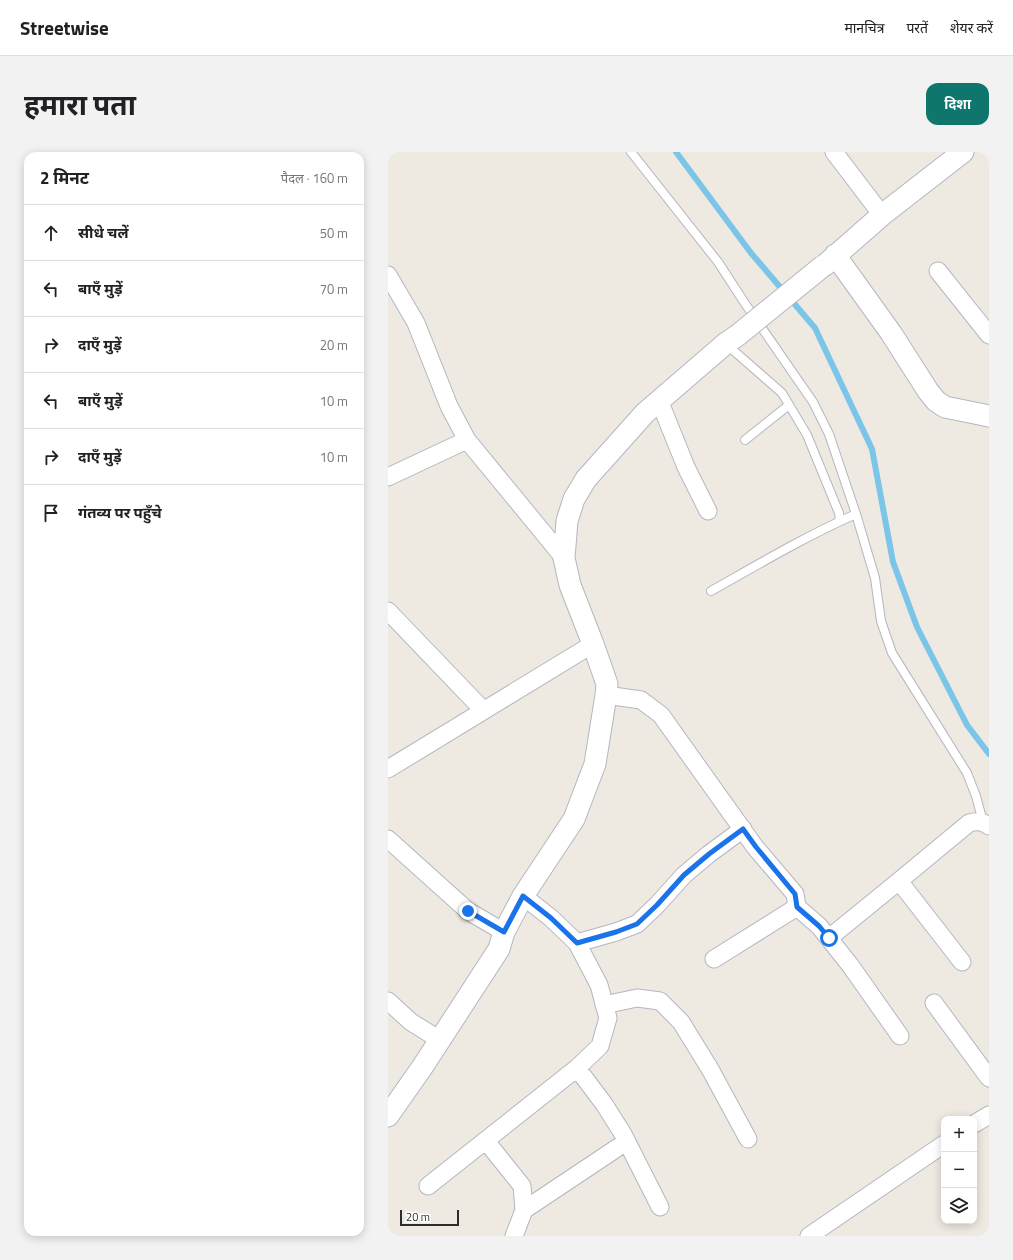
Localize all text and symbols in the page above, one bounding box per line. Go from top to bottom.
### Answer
text: Streetwise [20,13,109,42]
text: मानचित्र [844,17,884,38]
text: परतें [906,17,928,38]
text: शेयर करें [950,17,993,38]
text: हमारा पता [24,83,136,126]
button: दिशा [926,83,989,125]
text: 2 मिनट [40,165,89,191]
text: पैदल · 160 m [281,168,348,188]
text: सीधे चलें [78,221,129,244]
icon: ahead [40,222,62,244]
text: 50 m [320,223,348,243]
text: बाएँ मुड़ें [78,277,122,300]
icon: left [40,278,62,300]
text: 70 m [320,279,348,299]
text: दाएँ मुड़ें [78,333,122,356]
icon: right [40,334,62,356]
text: 20 m [320,335,348,355]
text: बाएँ मुड़ें [78,389,122,412]
icon: left [40,390,62,412]
text: 10 m [320,391,348,411]
text: दाएँ मुड़ें [78,445,122,468]
icon: right [40,446,62,468]
text: 10 m [320,447,348,467]
text: गंतव्य पर पहुँचे [78,501,162,524]
icon: arrive [40,502,62,524]
route end [459,902,477,920]
route start [820,929,838,947]
map controls [941,1116,977,1224]
button: + [941,1116,977,1152]
button: − [941,1152,977,1188]
button: layers [941,1188,977,1224]
scale bar [400,1208,459,1227]
text: 20 m [406,1209,430,1225]

